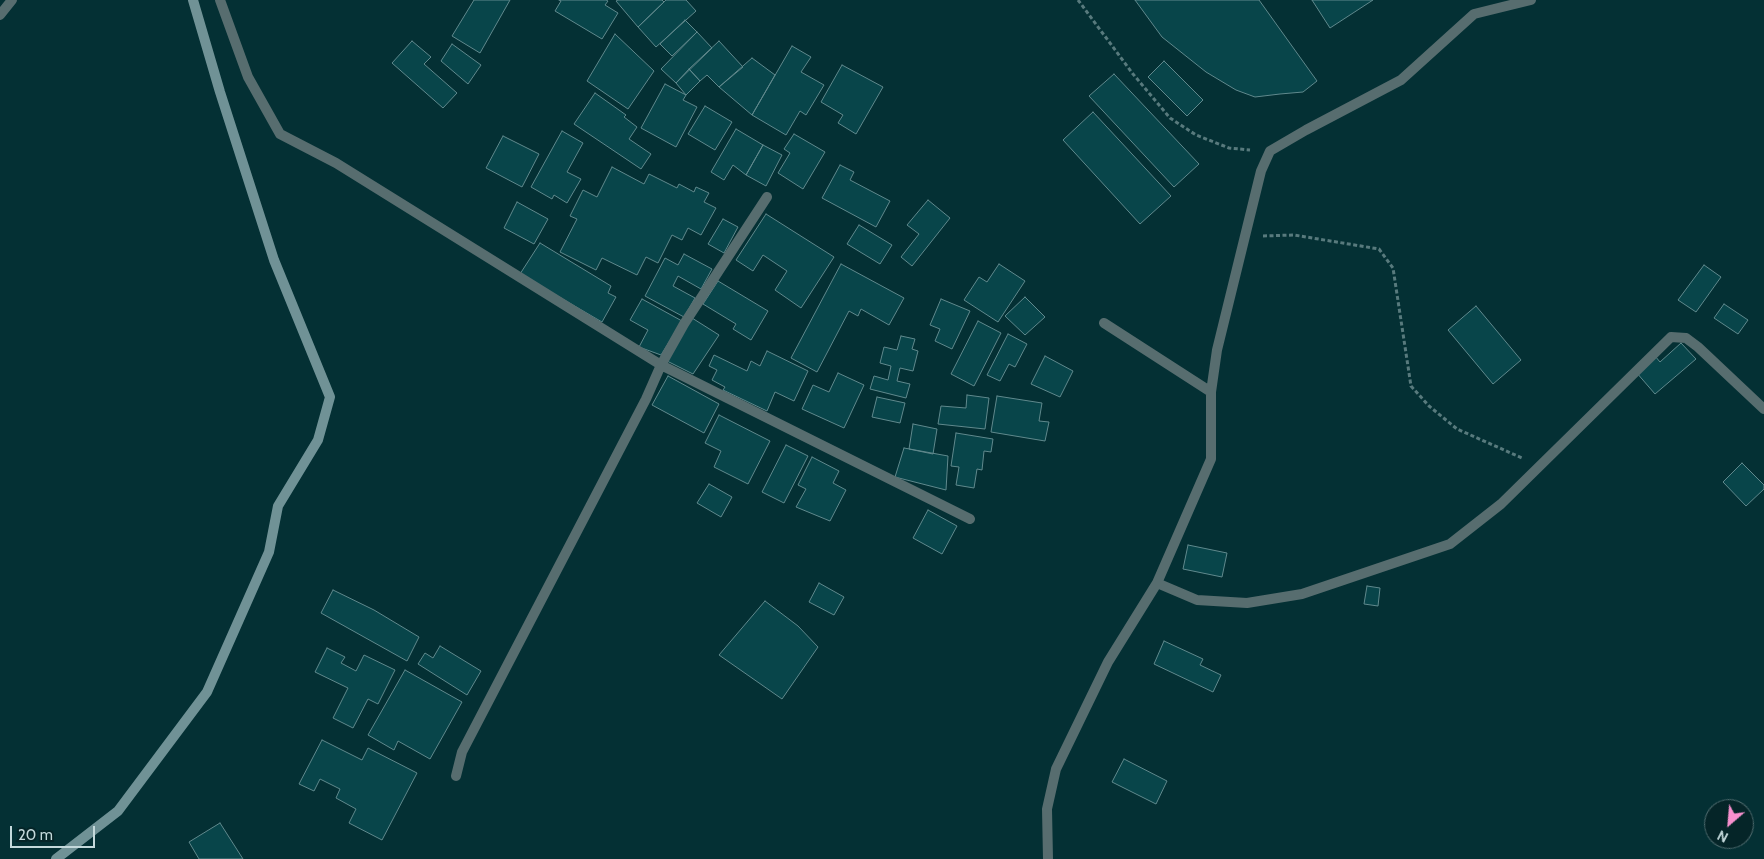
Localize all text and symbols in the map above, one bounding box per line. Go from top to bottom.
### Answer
north arrow [1704,799,1754,849]
scale bar [12,816,98,848]
text: 20 m [18,826,53,844]
text: N [1714,826,1731,847]

